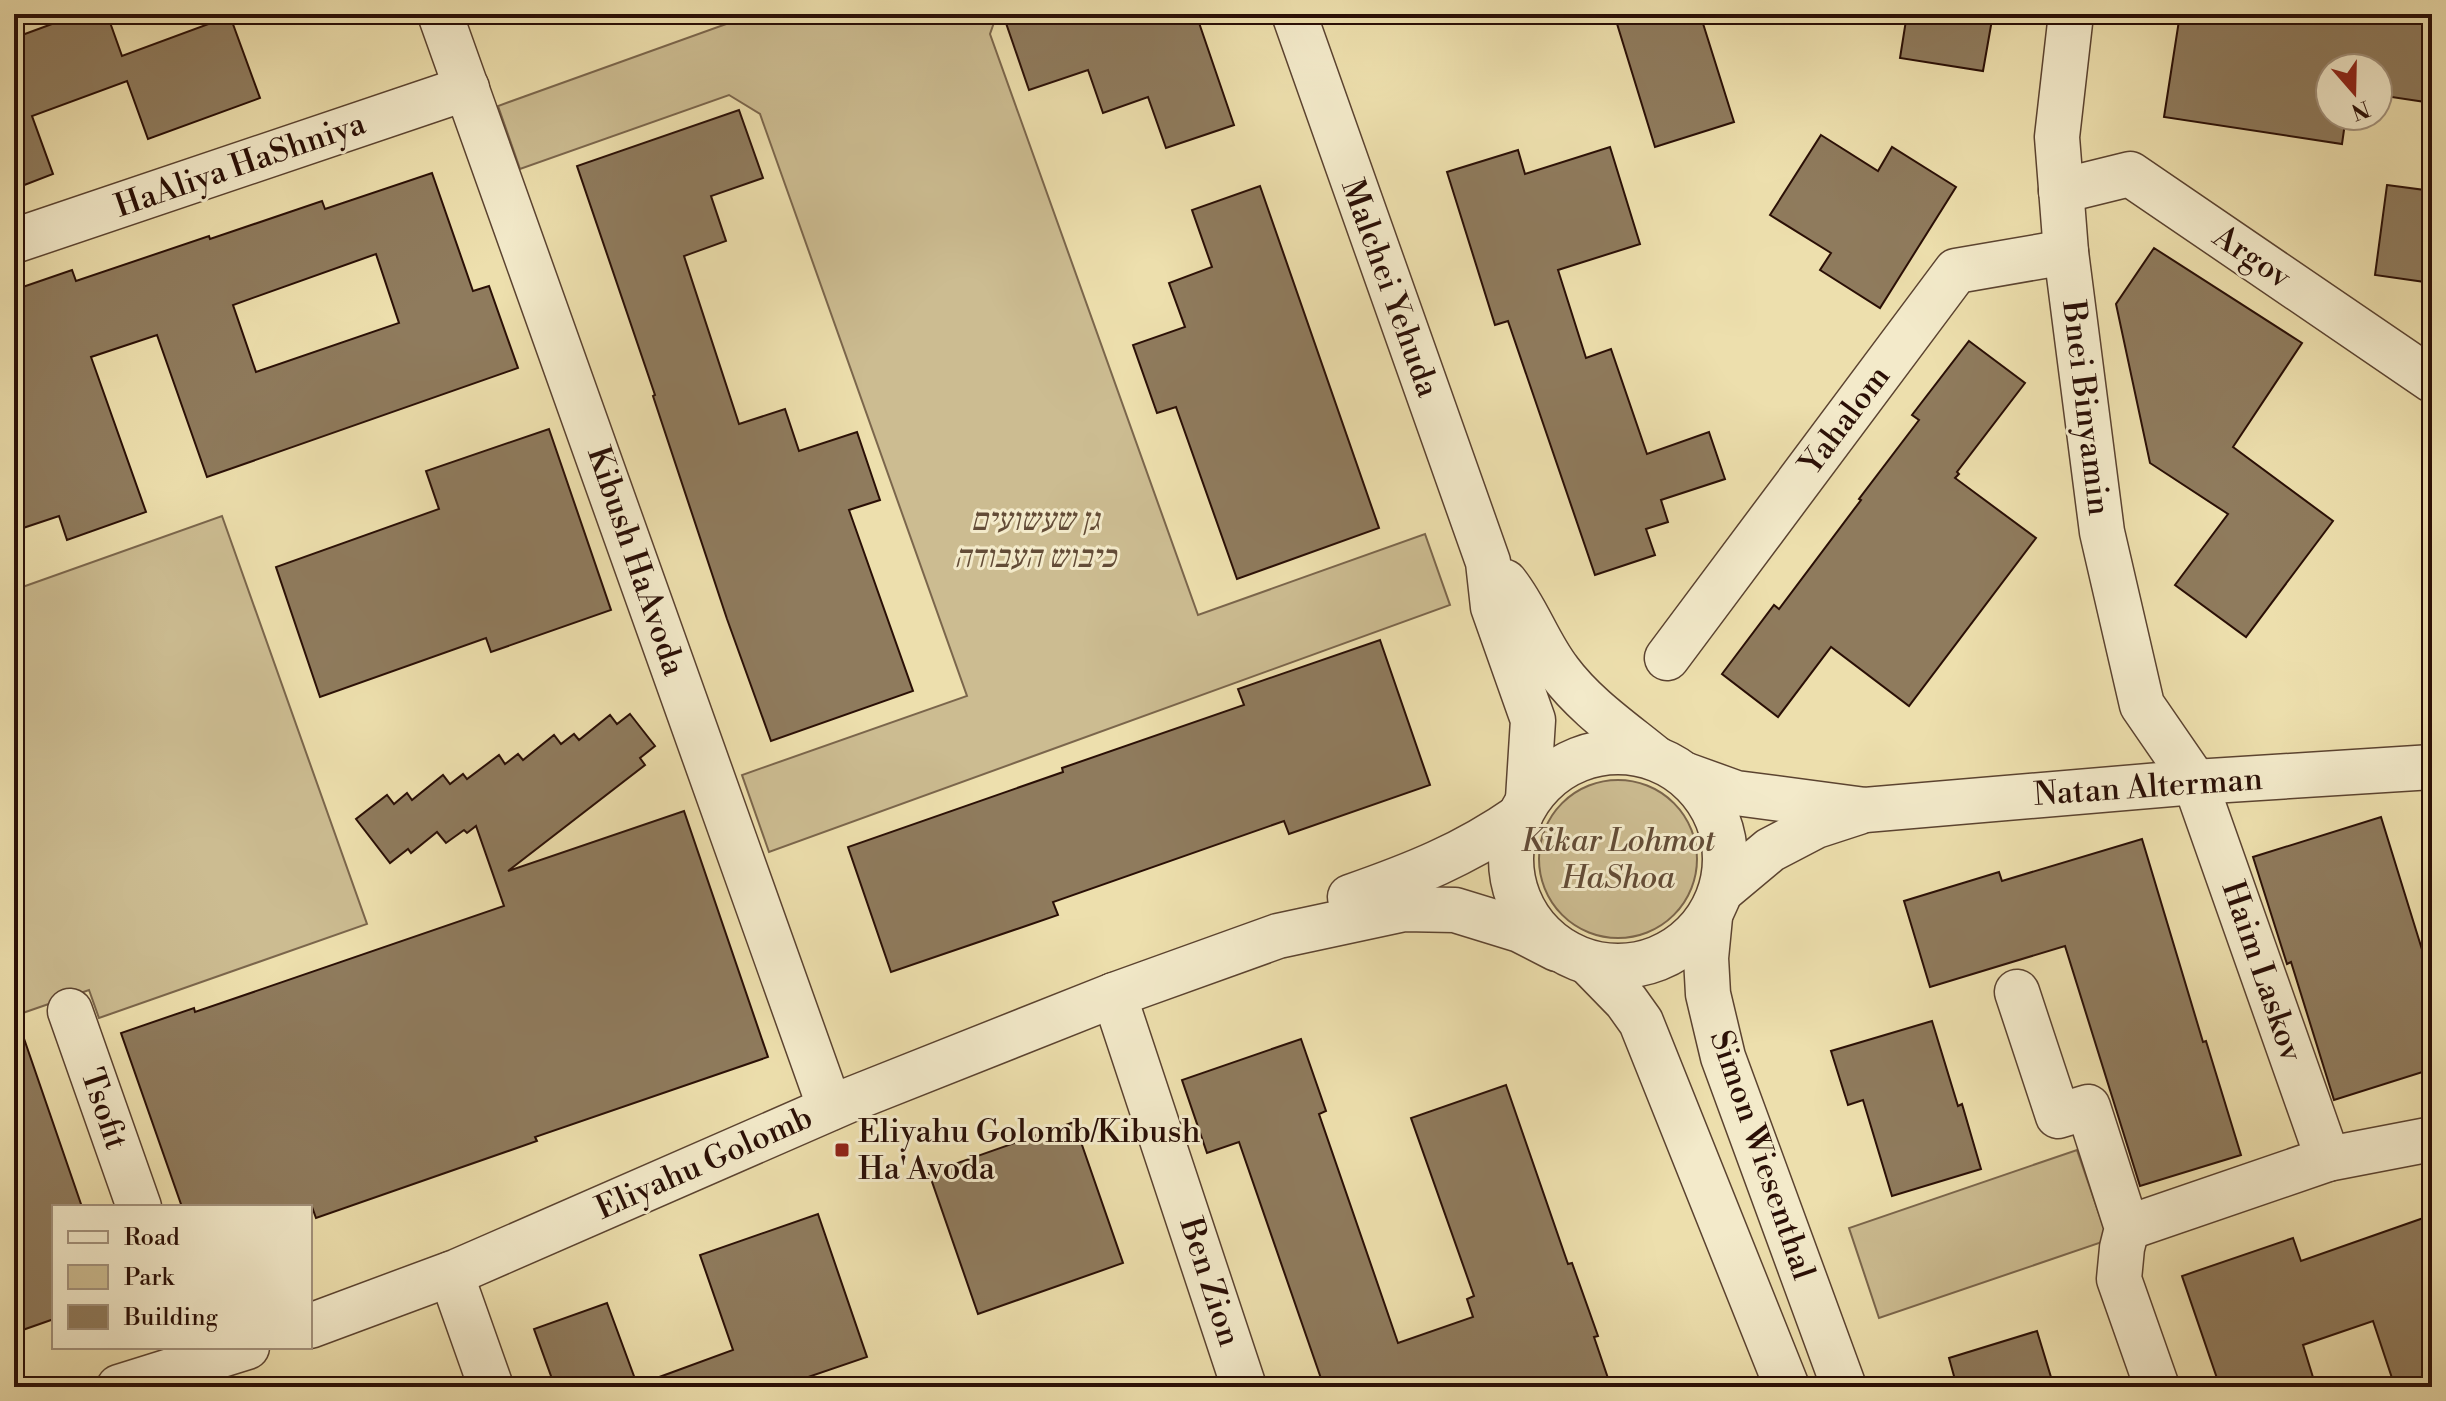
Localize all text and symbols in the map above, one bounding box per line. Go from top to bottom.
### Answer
north arrow [2314,52,2394,132]
text: N [2347,94,2373,125]
street label: HaAliya HaShniya [109,103,371,227]
street label: Malchei Yehuda [1332,174,1448,403]
street label: Argov [2205,216,2299,298]
street label: Bnei Binyamin [2053,297,2119,518]
street label: Yahalom [1790,358,1899,484]
street label: Kibush HaAvoda [578,441,694,682]
park label: גן שעשועים כיבוש העבודה [954,500,1118,577]
street label: Natan Alterman [2032,759,2264,815]
park label: Kikar Lohmot HaShoa [1521,821,1716,898]
street label: Haim Laskov [2212,876,2312,1067]
street label: Simon Wiesenthal [1701,1025,1824,1285]
street label: Tsofit [72,1063,136,1155]
street label: Eliyahu Golomb [589,1097,819,1229]
place label: Eliyahu Golomb/Kibush Ha'Avoda [858,1112,1201,1189]
marker: Eliyahu Golomb/Kibush Ha'Avoda [833,1141,851,1159]
legend [52,1205,312,1349]
street label: Ben Zion [1170,1212,1250,1351]
text: Road [124,1223,180,1253]
text: Park [124,1263,175,1293]
text: Building [123,1303,218,1333]

